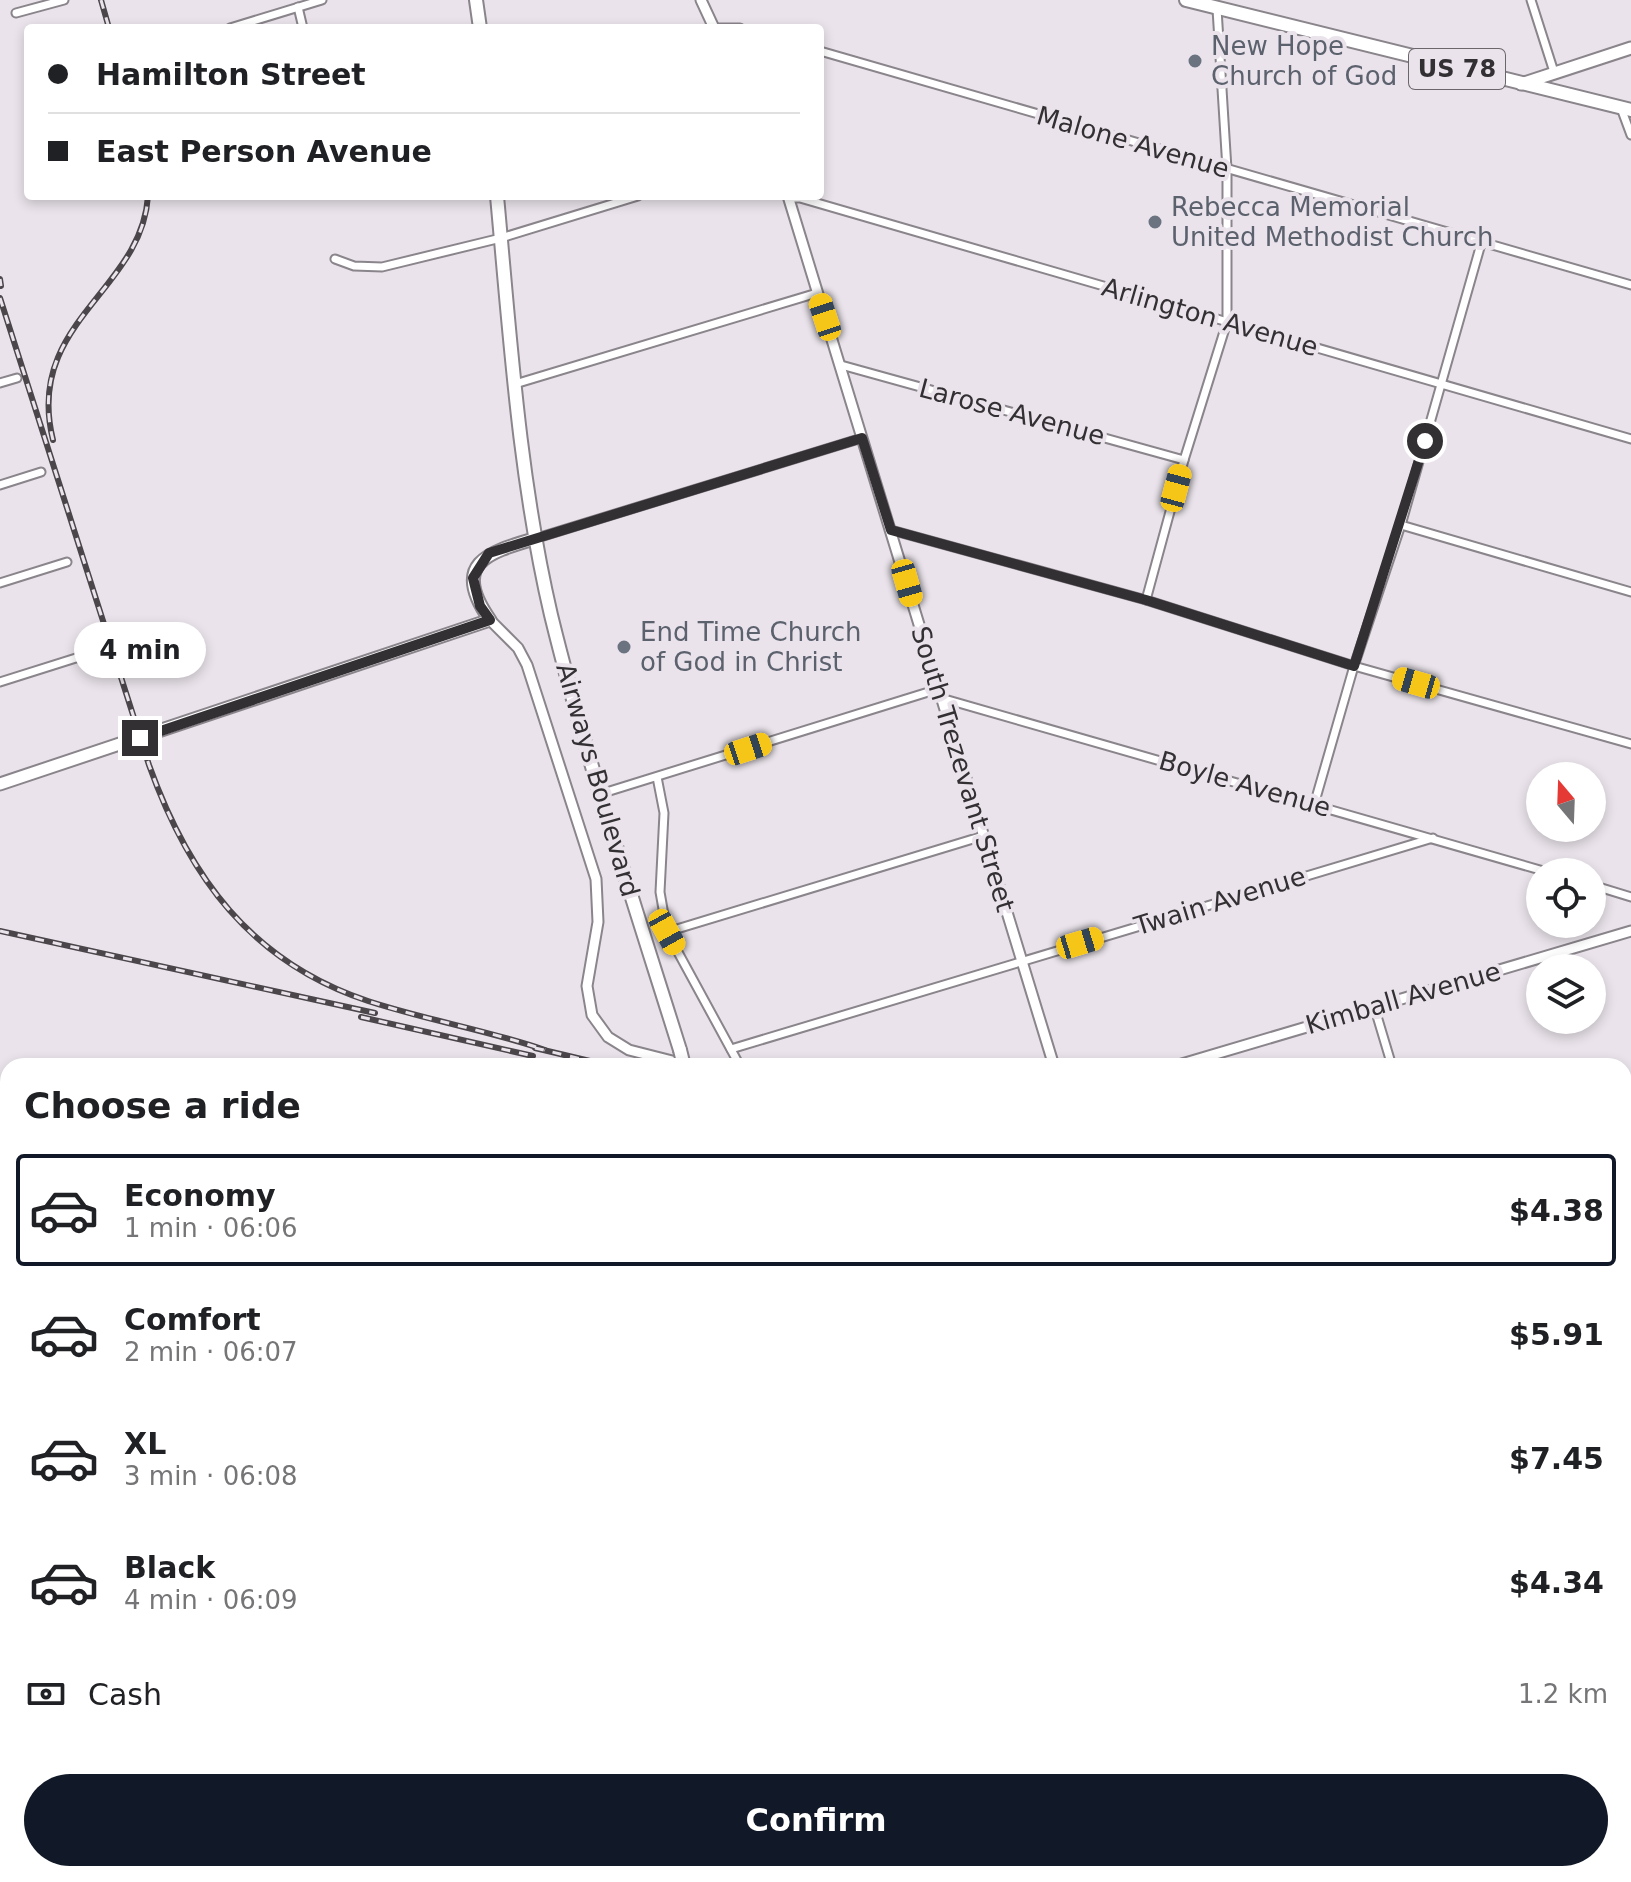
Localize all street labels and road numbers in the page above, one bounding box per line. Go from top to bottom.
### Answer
road number: US 78 [1409,49,1505,89]
street label: Malone Avenue [1033,100,1233,184]
street label: Arlington Avenue [1099,272,1321,362]
street label: Larose Avenue [916,373,1108,451]
street label: South Trezevant Street [905,623,1021,915]
street label: Airways Boulevard [550,660,646,900]
street label: Boyle Avenue [1156,745,1334,823]
street label: Twain Avenue [1130,861,1309,942]
street label: Kimball Avenue [1302,956,1504,1040]

